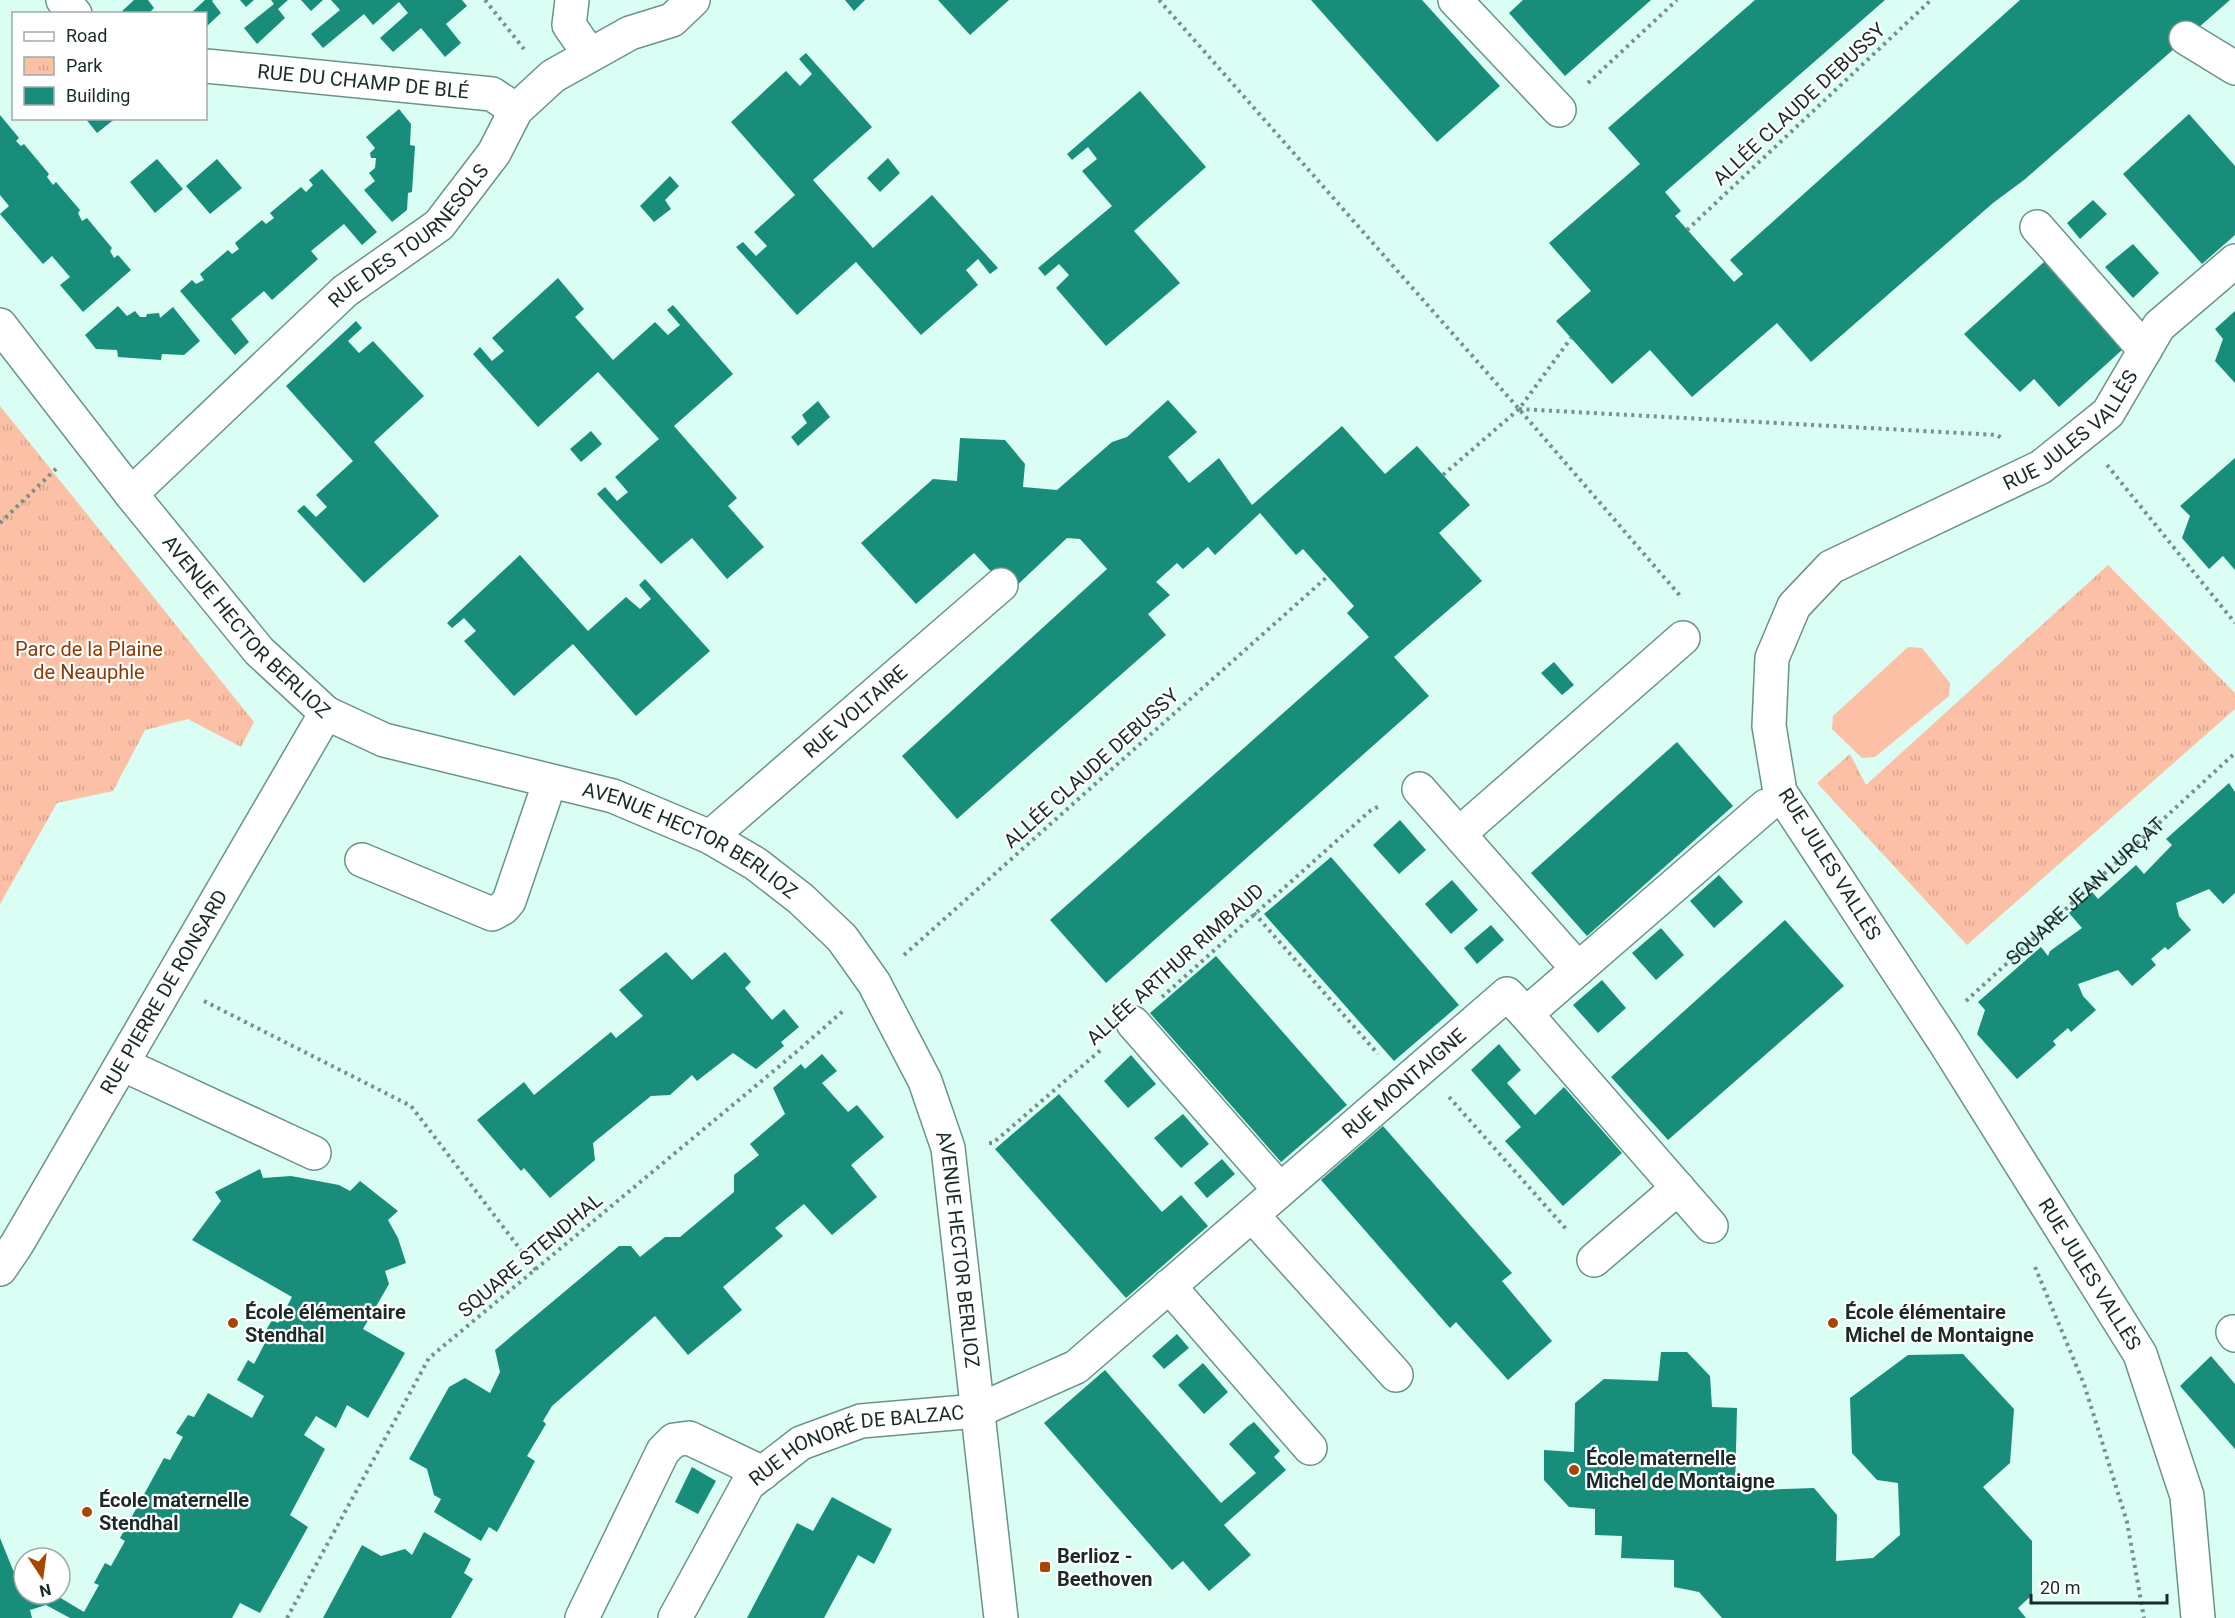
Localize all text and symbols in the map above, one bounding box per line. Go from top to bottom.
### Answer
legend [12,12,207,120]
street label: ALLÉE CLAUDE DEBUSSY [1708,18,1890,190]
text: Road [66,25,107,46]
text: Park [66,55,103,76]
street label: RUE DU CHAMP DE BLÉ [256,59,470,104]
text: Building [66,85,130,106]
street label: RUE DES TOURNESOLS [323,159,493,313]
street label: RUE JULES VALLÈS [1999,366,2143,495]
street label: AVENUE HECTOR BERLIOZ [158,530,335,723]
park label: Parc de la Plaine de Neauphle [15,637,163,684]
street label: RUE VOLTAIRE [798,660,912,763]
street label: ALLÉE CLAUDE DEBUSSY [999,683,1183,853]
street label: AVENUE HECTOR BERLIOZ [580,777,802,904]
street label: RUE JULES VALLÈS [1774,784,1886,944]
street label: SQUARE JEAN LURÇAT [2001,812,2169,970]
street label: ALLÉE ARTHUR RIMBAUD [1082,878,1268,1050]
street label: RUE PIERRE DE RONSARD [95,885,233,1098]
street label: RUE MONTAIGNE [1337,1023,1471,1143]
street label: AVENUE HECTOR BERLIOZ [931,1127,985,1369]
street label: SQUARE STENDHAL [453,1188,607,1322]
street label: RUE JULES VALLÈS [2034,1194,2146,1354]
place label: École élémentaire Stendhal [245,1300,406,1347]
place label: École élémentaire Michel de Montaigne [1845,1300,2034,1347]
marker: École élémentaire Stendhal [226,1316,240,1330]
marker: École élémentaire Michel de Montaigne [1826,1316,1840,1330]
street label: RUE HONORÉ DE BALZAC [744,1400,965,1491]
place label: École maternelle Michel de Montaigne [1586,1446,1775,1493]
marker: École maternelle Michel de Montaigne [1567,1463,1581,1477]
place label: École maternelle Stendhal [99,1488,249,1535]
marker: École maternelle Stendhal [80,1505,94,1519]
place label: Berlioz - Beethoven [1057,1544,1153,1591]
north arrow [12,1546,72,1606]
marker: Berlioz - Beethoven [1038,1560,1052,1574]
scale bar [2031,1567,2168,1605]
text: 20 m [2040,1577,2080,1598]
text: N [38,1580,53,1601]

